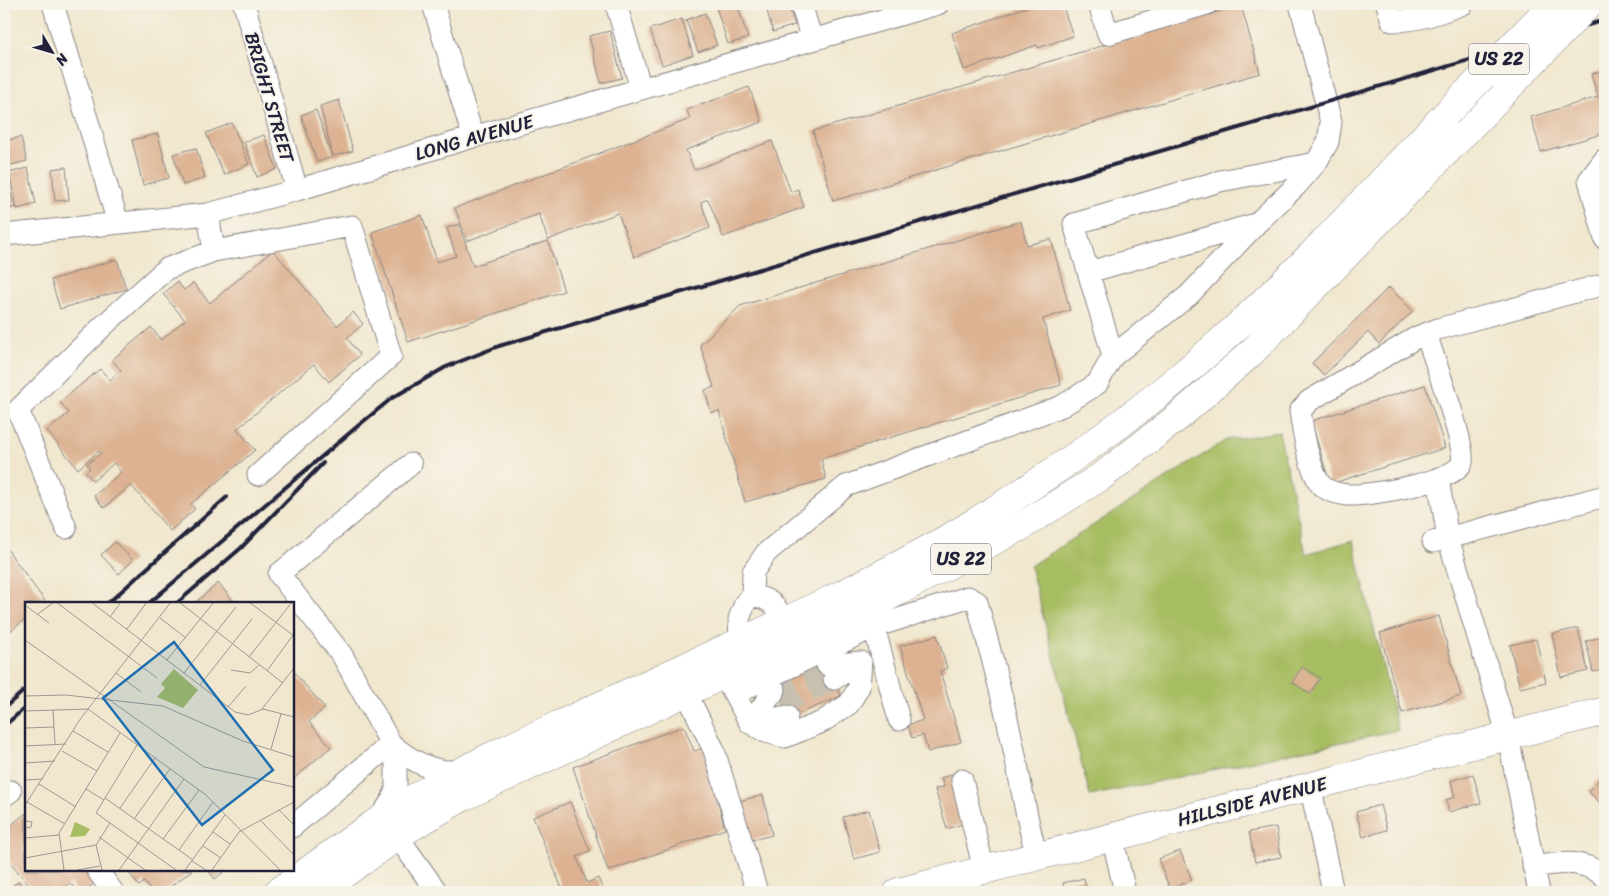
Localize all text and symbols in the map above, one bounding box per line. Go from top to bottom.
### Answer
north arrow [28,28,78,78]
street label: BRIGHT STREET [235,28,304,168]
road number: US 22 [1469,44,1529,74]
text: N [49,47,75,71]
street label: LONG AVENUE [411,104,539,170]
road number: US 22 [931,544,991,574]
inset map [25,602,294,871]
street label: HILLSIDE AVENUE [1174,767,1332,836]

